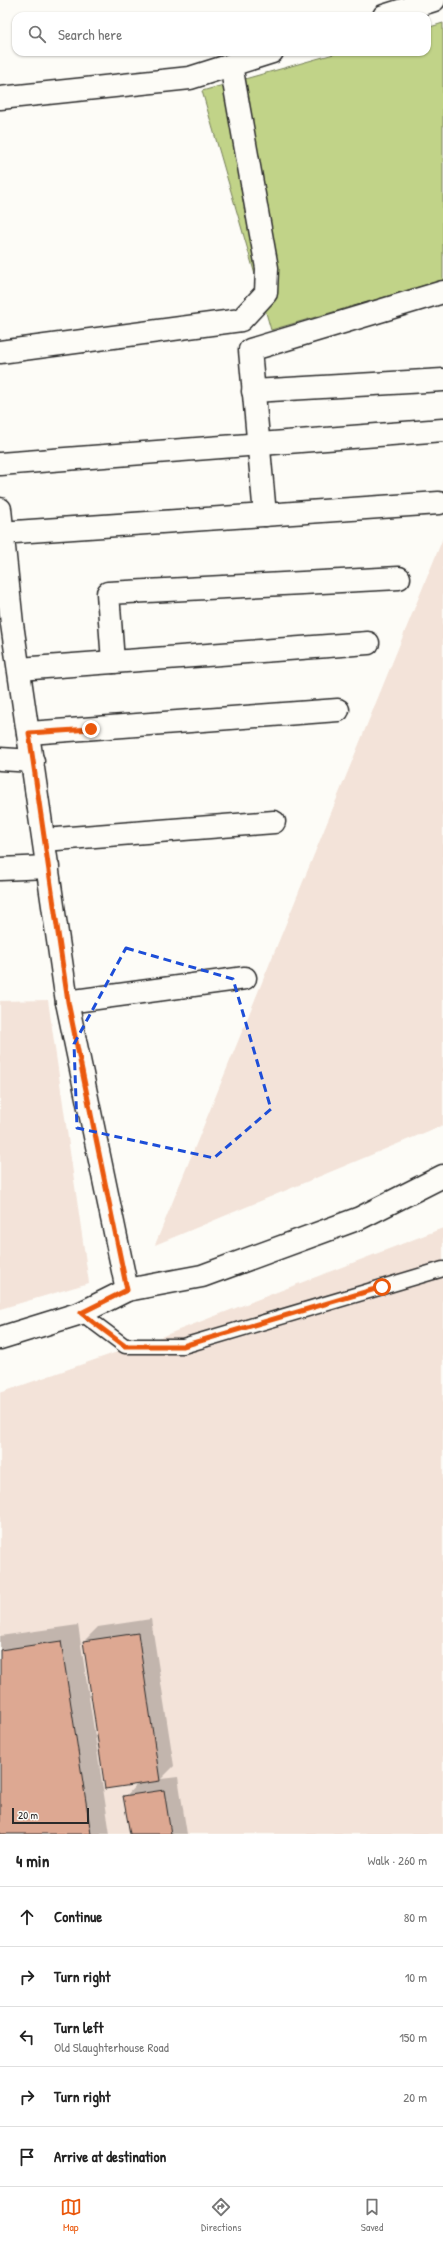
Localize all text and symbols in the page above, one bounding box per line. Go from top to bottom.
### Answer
search box [12,12,431,56]
icon: search [26,23,48,45]
text: Search here [58,24,122,45]
route end [82,720,100,738]
route start [373,1278,391,1296]
scale bar [12,1806,89,1825]
text: 20 m [18,1808,38,1822]
text: 4 min [16,1849,49,1872]
text: Walk · 260 m [368,1851,427,1869]
icon: ahead [16,1906,38,1928]
text: Continue [54,1906,102,1927]
text: 80 m [404,1908,427,1926]
icon: right [16,1966,38,1988]
text: Turn right [54,1966,110,1987]
text: 10 m [405,1968,427,1986]
text: Turn left [54,2017,104,2038]
icon: left [16,2026,38,2048]
text: 150 m [399,2028,427,2046]
text: Old Slaughterhouse Road [54,2038,169,2056]
icon: right [16,2086,38,2108]
text: Turn right [54,2086,110,2107]
text: 20 m [403,2088,427,2106]
icon: arrive [16,2146,38,2168]
text: Arrive at destination [54,2146,166,2167]
tab: Map [60,2196,82,2234]
tab: Directions [201,2196,242,2234]
tab: Saved [361,2196,383,2234]

